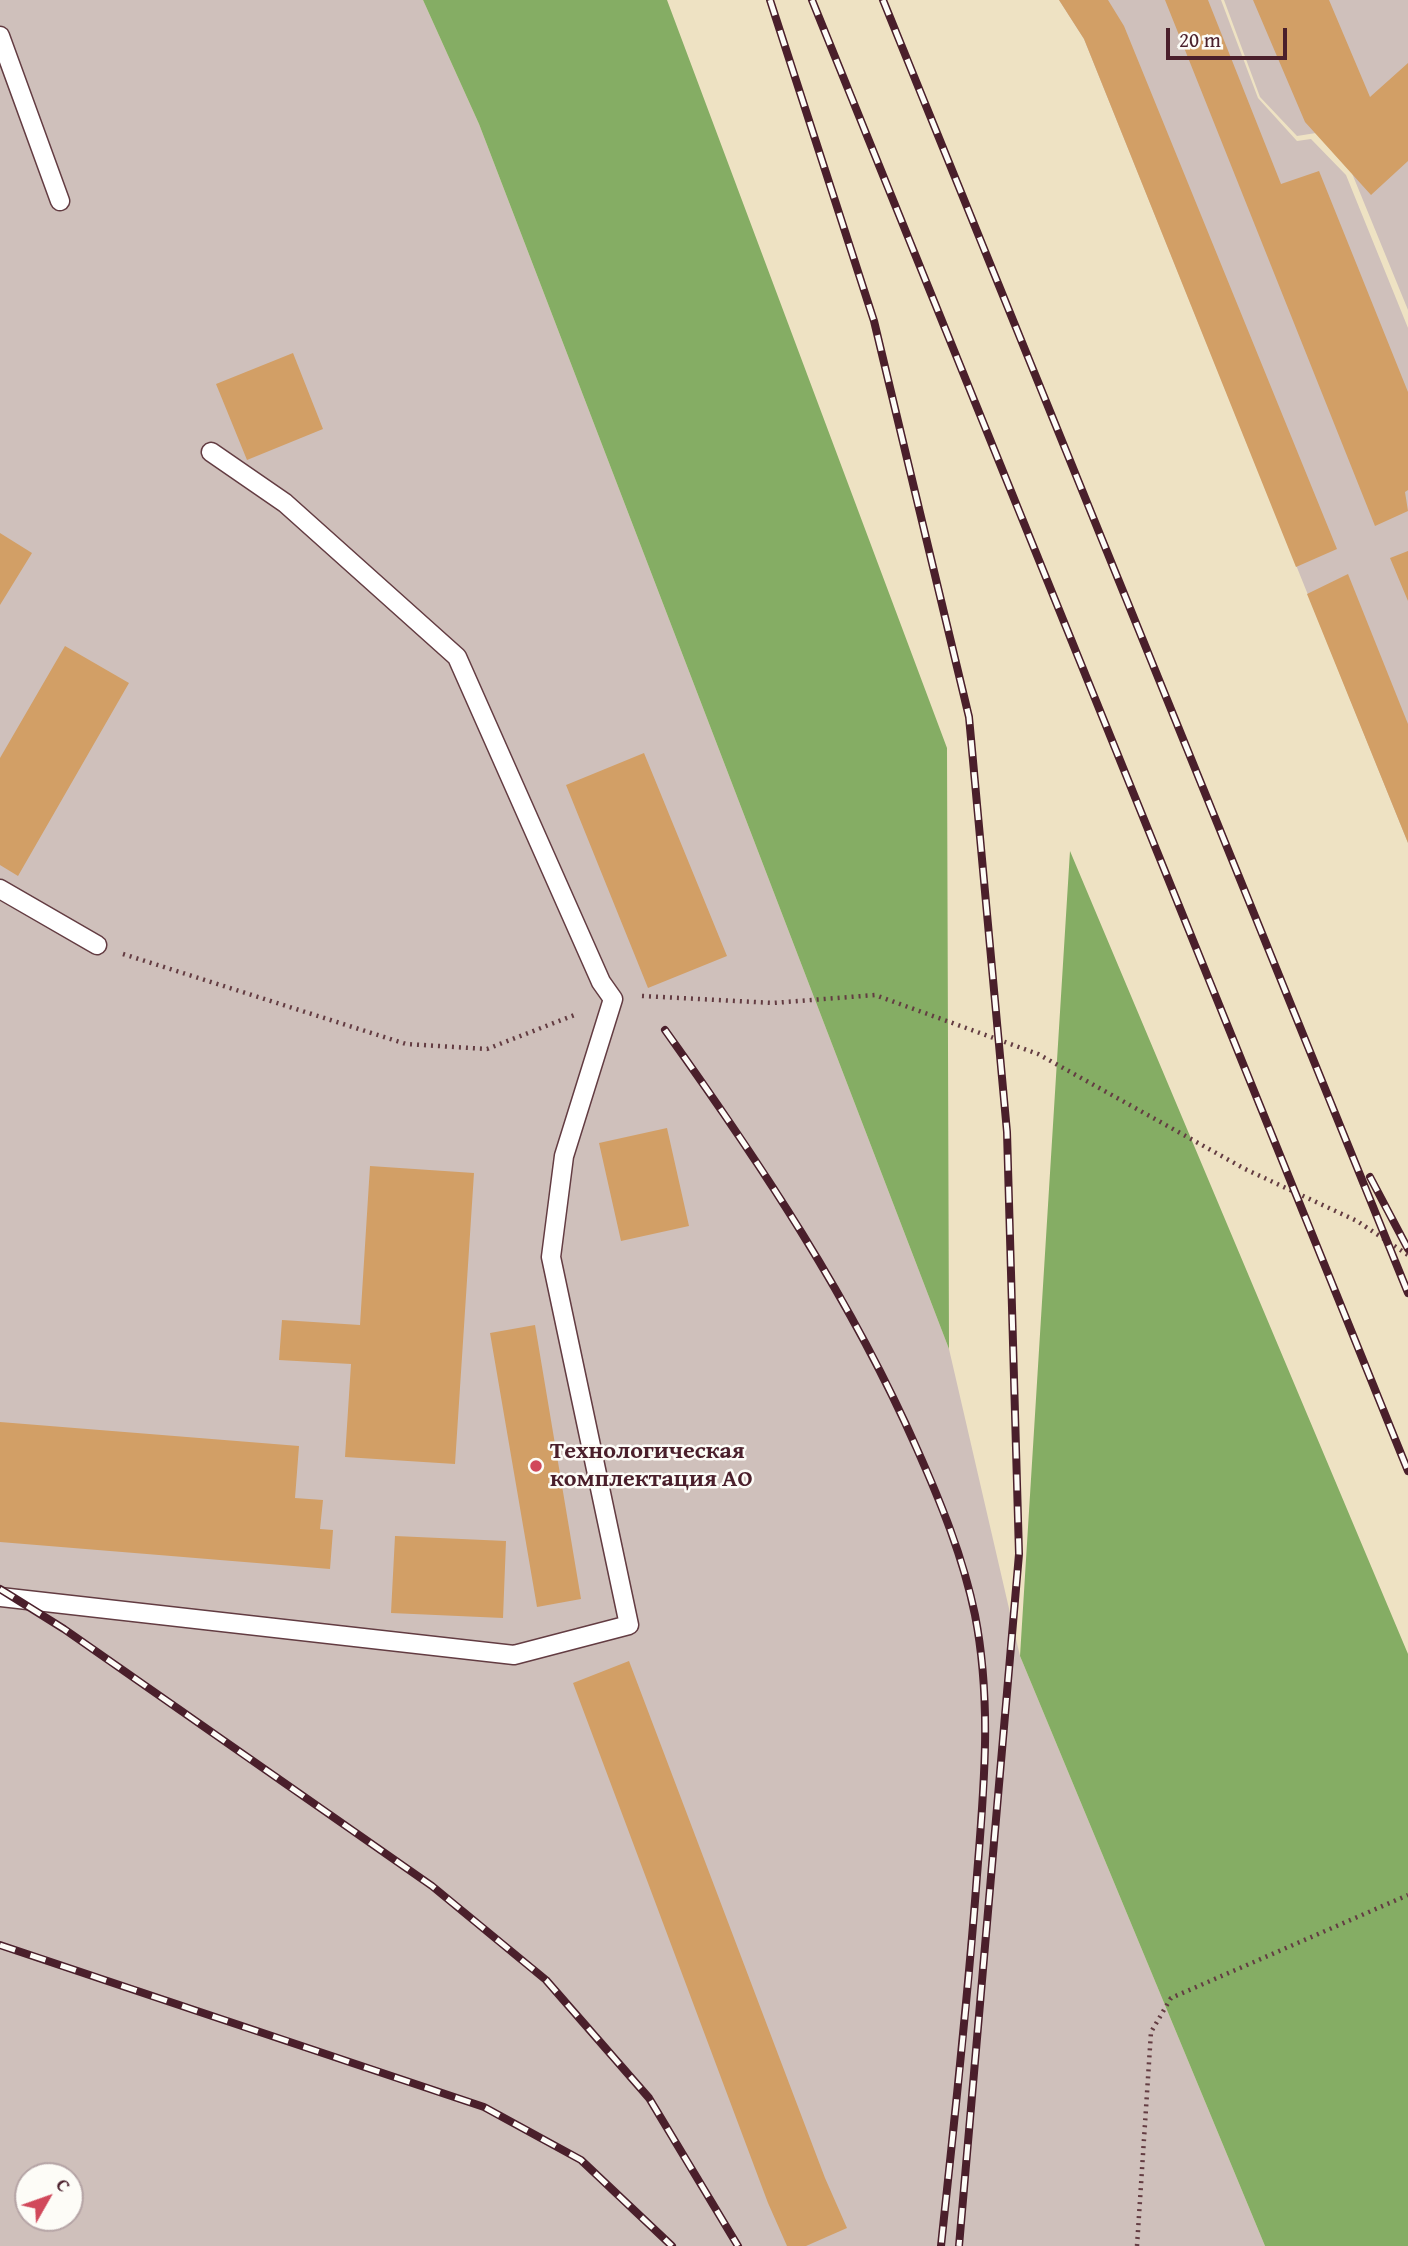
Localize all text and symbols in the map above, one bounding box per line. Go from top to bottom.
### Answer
scale bar [1170,14,1291,58]
text: 20 m [1179,24,1221,55]
place label: Технологическая комплектация АО [550,1438,753,1494]
marker: Технологическая комплектация АО [528,1458,544,1474]
north arrow [14,2162,84,2232]
text: С [49,2172,78,2198]

